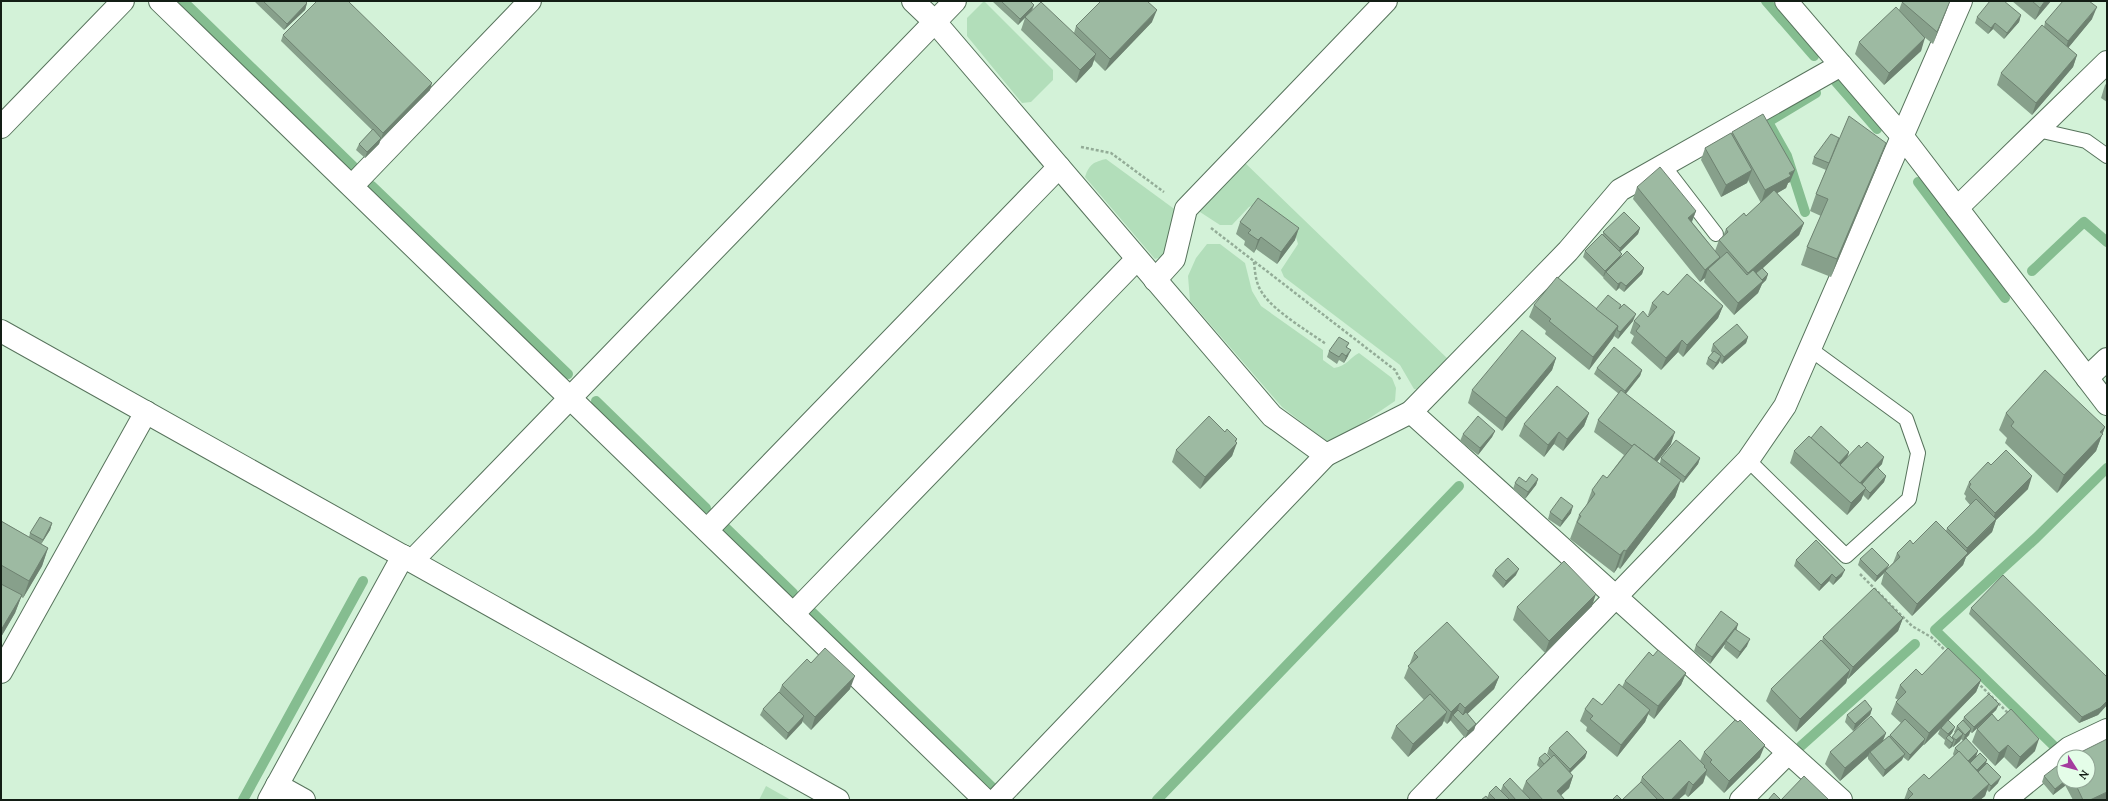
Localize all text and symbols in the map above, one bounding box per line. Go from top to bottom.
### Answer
north arrow [2056,749,2096,789]
text: N [2076,767,2092,783]

